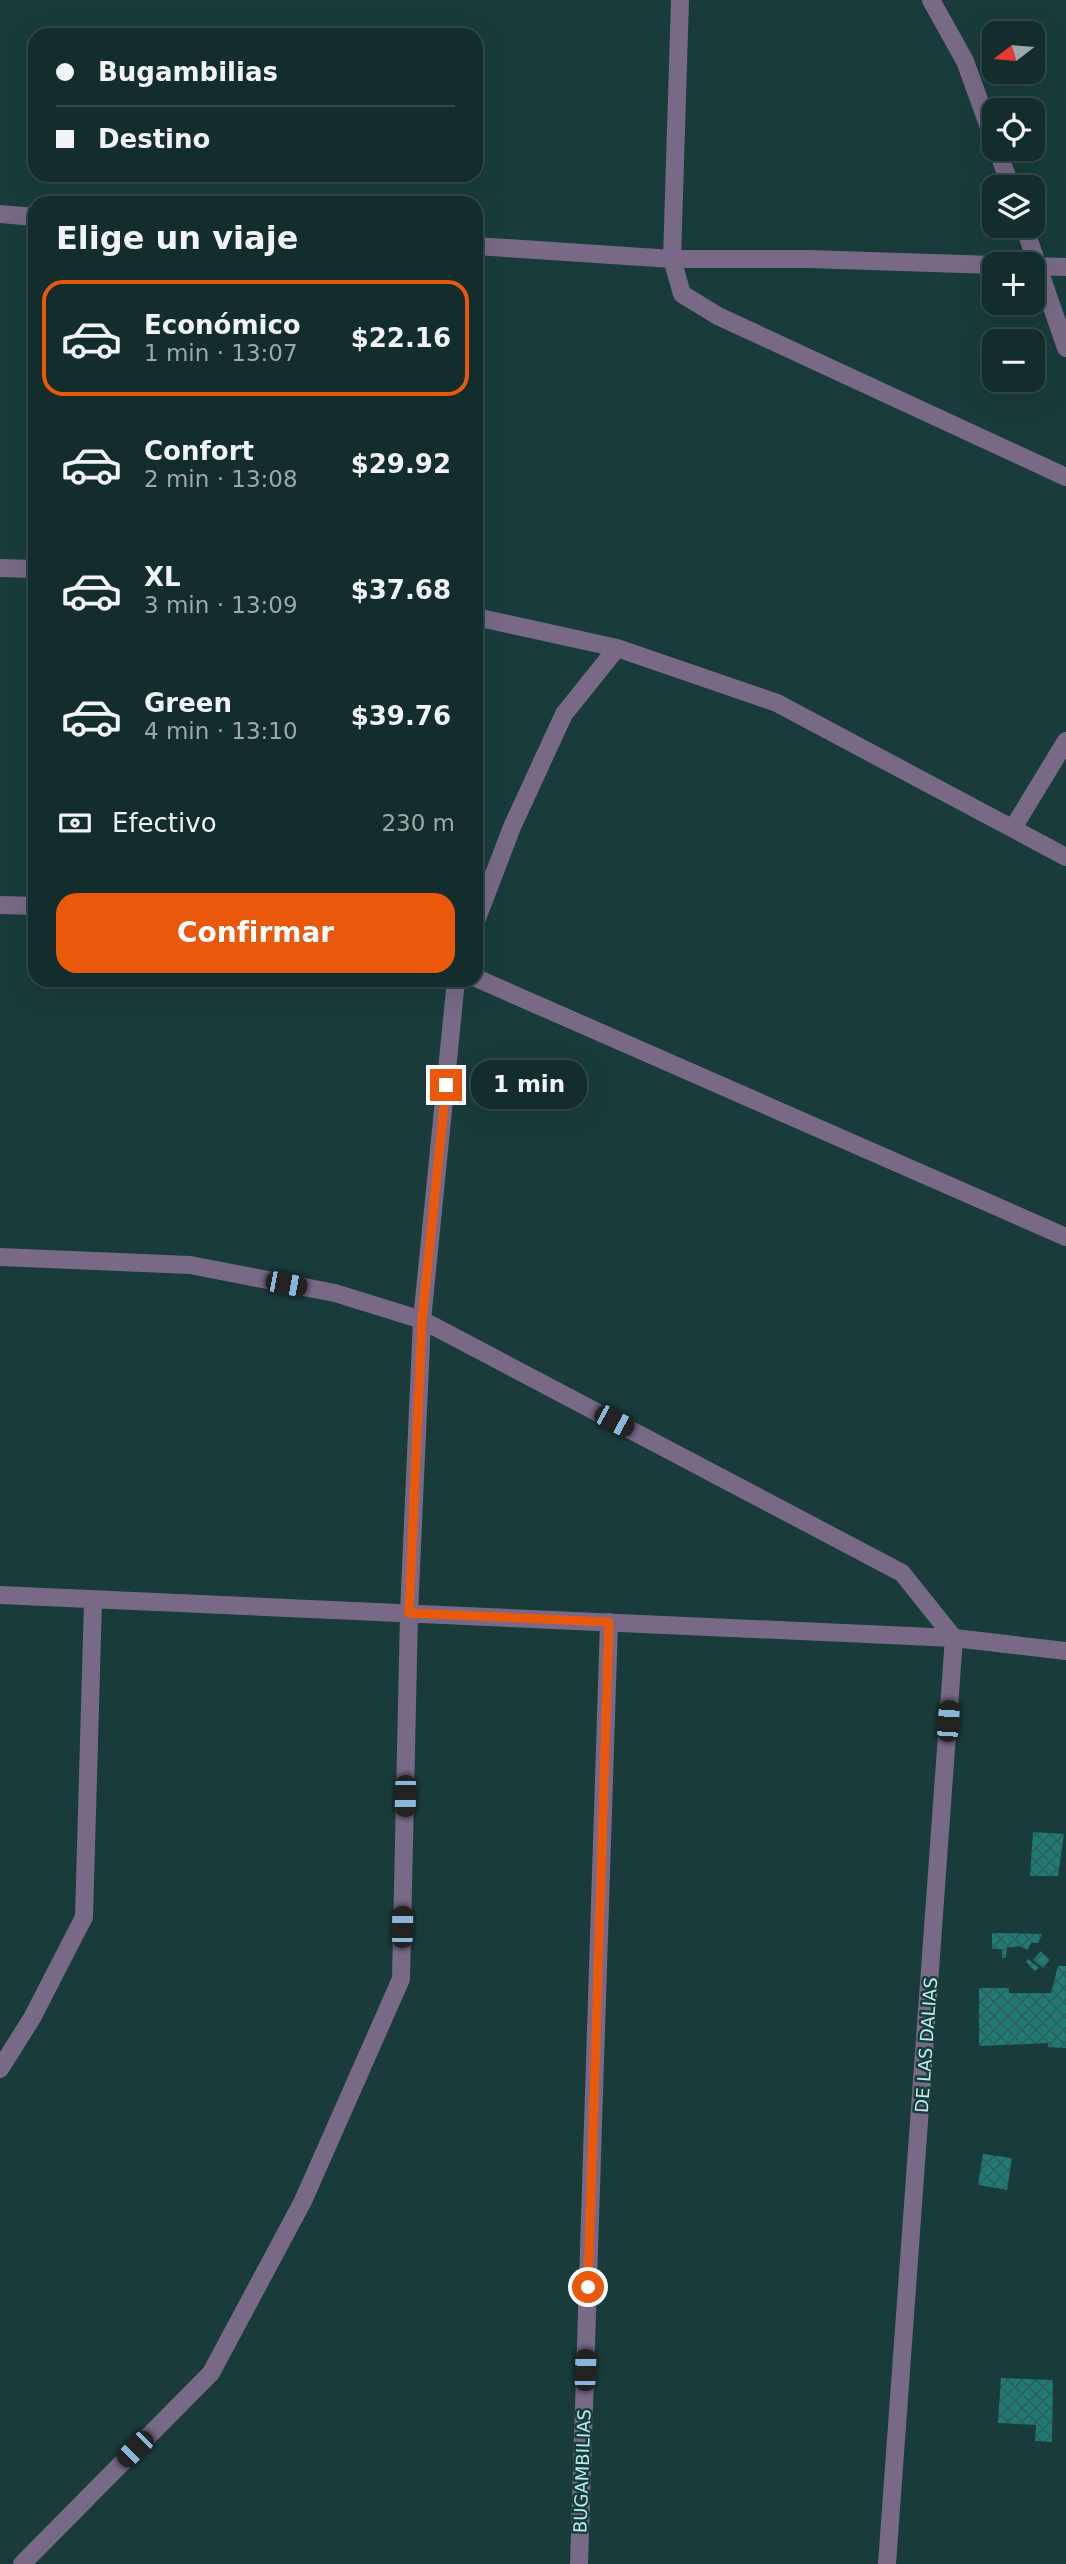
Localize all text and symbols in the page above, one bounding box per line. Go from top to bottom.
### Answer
north arrow [982,21,1045,84]
map controls [982,21,1045,392]
text: Bugambilias [98,57,278,87]
button: locate [982,98,1045,161]
text: Destino [98,124,210,154]
button: layers [982,175,1045,238]
text: Elige un viaje [56,219,298,257]
button: + [982,252,1045,315]
icon: car [60,307,123,370]
text: Económico [144,310,301,340]
text: $22.16 [351,323,451,353]
button: − [982,329,1045,392]
text: 1 min · 13:07 [144,340,298,366]
icon: car [60,433,123,496]
text: Confort [144,436,254,466]
text: $29.92 [351,449,451,479]
text: 2 min · 13:08 [144,466,298,492]
icon: car [60,559,123,622]
text: XL [144,562,181,592]
text: $37.68 [351,575,451,605]
text: 3 min · 13:09 [144,592,298,618]
icon: car [60,685,123,748]
text: Green [144,688,232,718]
text: $39.76 [351,701,451,731]
text: 4 min · 13:10 [144,718,298,744]
icon: cash [56,804,94,842]
text: Efectivo [112,808,217,838]
text: 230 m [381,810,455,836]
button: Confirmar [56,893,455,973]
callout: 1 min [471,1060,586,1110]
route end [430,1069,462,1101]
text: 1 min [493,1071,565,1097]
car [264,1270,309,1298]
car [591,1402,638,1440]
car [937,1699,960,1743]
car [395,1775,416,1817]
car [392,1906,413,1948]
street label: DE LAS DALIAS [911,1977,941,2113]
route start [572,2271,604,2303]
car [574,2349,597,2391]
street label: BUGAMBILIAS [569,2409,595,2533]
car [113,2427,158,2471]

